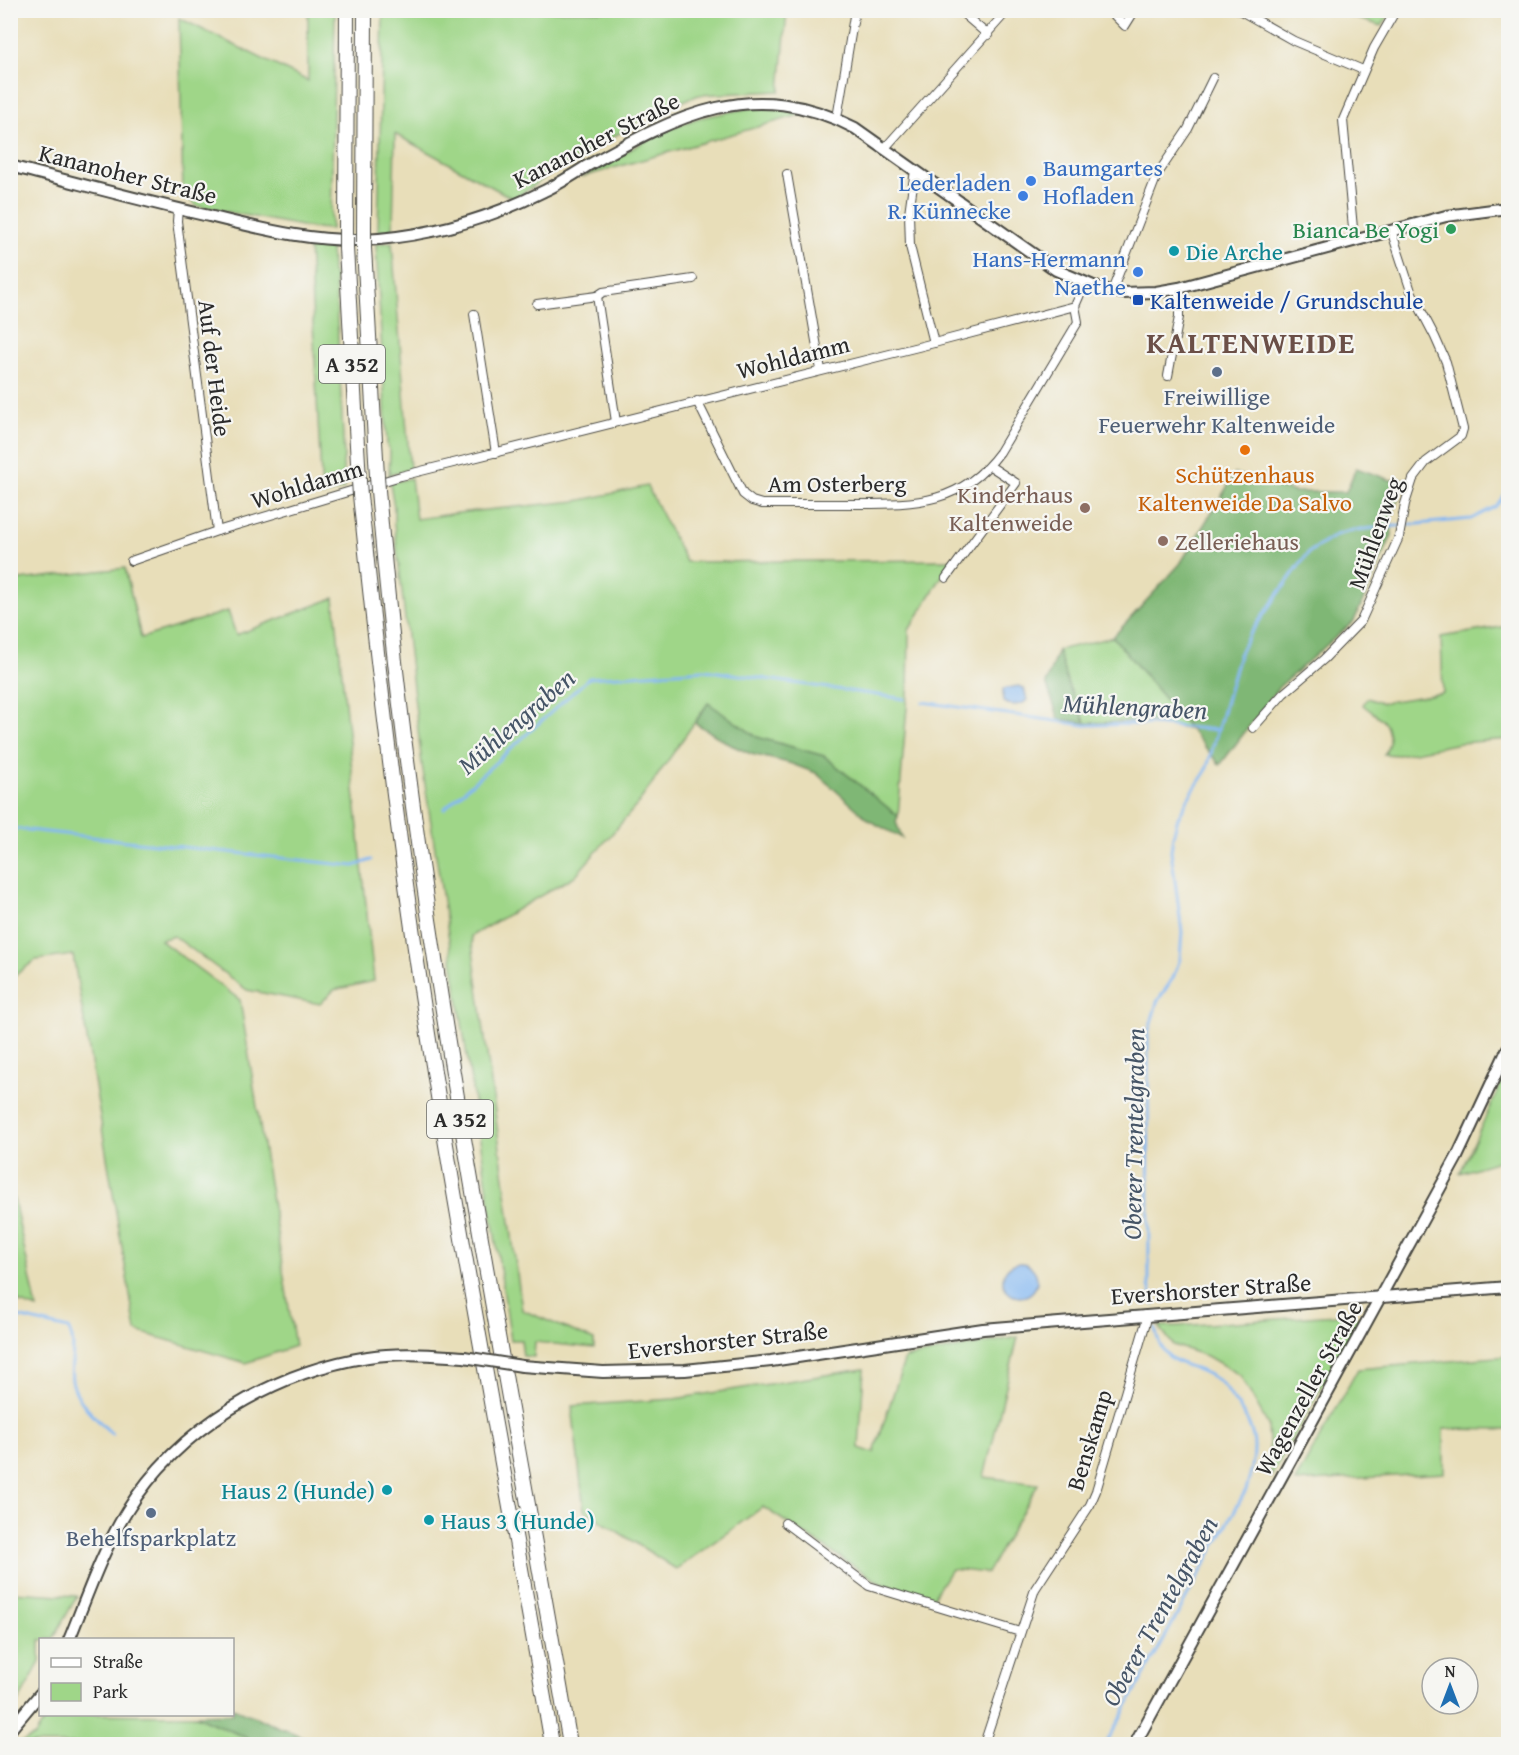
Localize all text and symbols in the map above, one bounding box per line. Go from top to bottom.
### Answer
street label: Kananoher Straße [507,83,685,197]
street label: Kananoher Straße [35,135,221,213]
place label: Baumgartes Hofladen [1043,150,1163,213]
place label: Lederladen R. Künnecke [887,165,1012,228]
marker: Baumgartes Hofladen [1024,174,1038,188]
marker: Lederladen R. Künnecke [1016,189,1030,203]
place label: Bianca Be Yogi [1292,212,1439,247]
marker: Bianca Be Yogi [1444,222,1458,236]
place label: Die Arche [1186,234,1283,269]
place label: Hans-Hermann Naethe [973,241,1127,304]
marker: Die Arche [1167,244,1181,258]
marker: Hans-Hermann Naethe [1131,265,1145,279]
place label: Kaltenweide / Grundschule [1150,283,1424,318]
marker: Kaltenweide / Grundschule [1131,293,1145,307]
street label: Auf der Heide [189,297,241,439]
district label: KALTENWEIDE [1146,320,1356,364]
street label: Wohldamm [733,326,854,388]
road number: A 352 [319,345,385,383]
marker: Freiwillige Feuerwehr Kaltenweide [1210,365,1224,379]
place label: Freiwillige Feuerwehr Kaltenweide [1099,379,1335,442]
marker: Schützenhaus Kaltenweide Da Salvo [1238,443,1252,457]
street label: Wohldamm [247,450,368,518]
place label: Schützenhaus Kaltenweide Da Salvo [1138,457,1352,520]
street label: Am Osterberg [768,466,906,501]
street label: Mühlenweg [1338,472,1412,594]
place label: Kinderhaus Kaltenweide [949,477,1073,540]
marker: Kinderhaus Kaltenweide [1078,501,1092,515]
place label: Zelleriehaus [1175,524,1299,559]
marker: Zelleriehaus [1156,534,1170,548]
water label: Mühlengraben [449,659,583,783]
water label: Mühlengraben [1062,683,1208,729]
water label: Oberer Trentelgraben [1112,1028,1154,1240]
road number: A 352 [427,1100,493,1138]
street label: Evershorster Straße [1110,1265,1312,1313]
street label: Wagenzeller Straße [1245,1294,1371,1482]
street label: Evershorster Straße [626,1312,830,1368]
street label: Benskamp [1057,1385,1121,1495]
place label: Haus 2 (Hunde) [221,1473,375,1508]
marker: Haus 2 (Hunde) [380,1483,394,1497]
place label: Haus 3 (Hunde) [441,1503,595,1538]
marker: Behelfsparkplatz [144,1506,158,1520]
water label: Oberer Trentelgraben [1091,1509,1227,1713]
marker: Haus 3 (Hunde) [422,1513,436,1527]
place label: Behelfsparkplatz [66,1520,236,1555]
legend [39,1638,234,1716]
text: Straße [93,1648,143,1675]
north arrow [1420,1656,1480,1716]
text: N [1445,1659,1456,1683]
text: Park [93,1678,129,1705]

